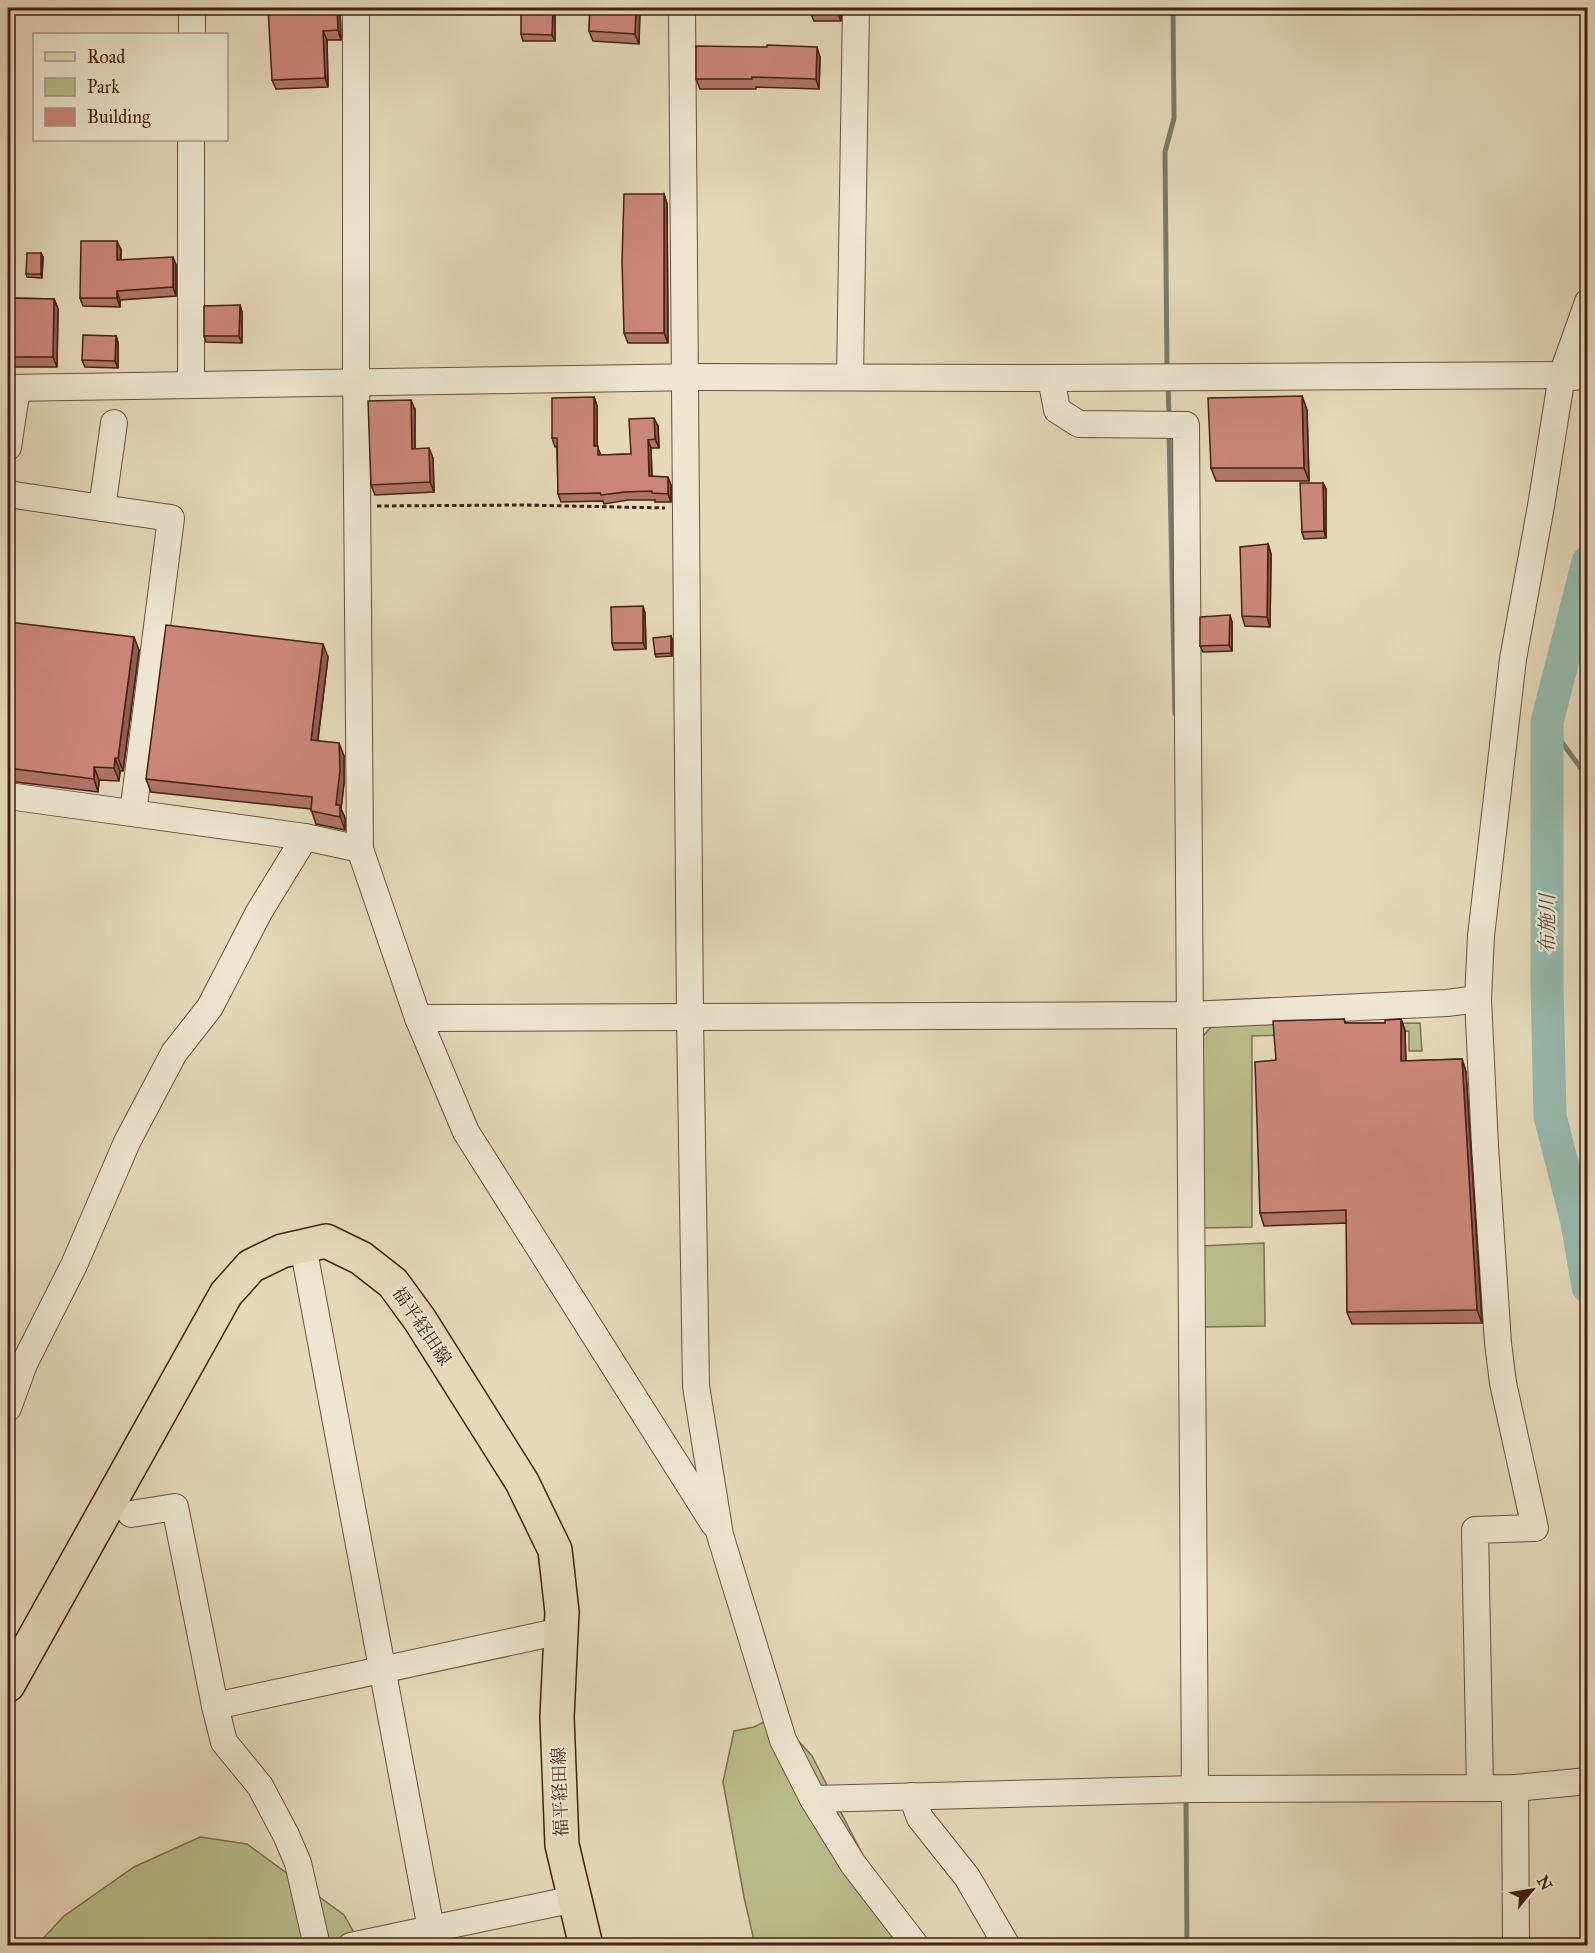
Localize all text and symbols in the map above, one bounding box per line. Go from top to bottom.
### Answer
legend [33,33,228,141]
text: Road [87,46,125,68]
text: Park [87,76,120,98]
text: Building [87,106,151,129]
water label: 布施川 [1535,892,1559,954]
street label: 福平経田線 [388,1283,456,1369]
street label: 福平経田線 [547,1747,573,1837]
north arrow [1502,1860,1562,1920]
text: N [1533,1872,1556,1894]

